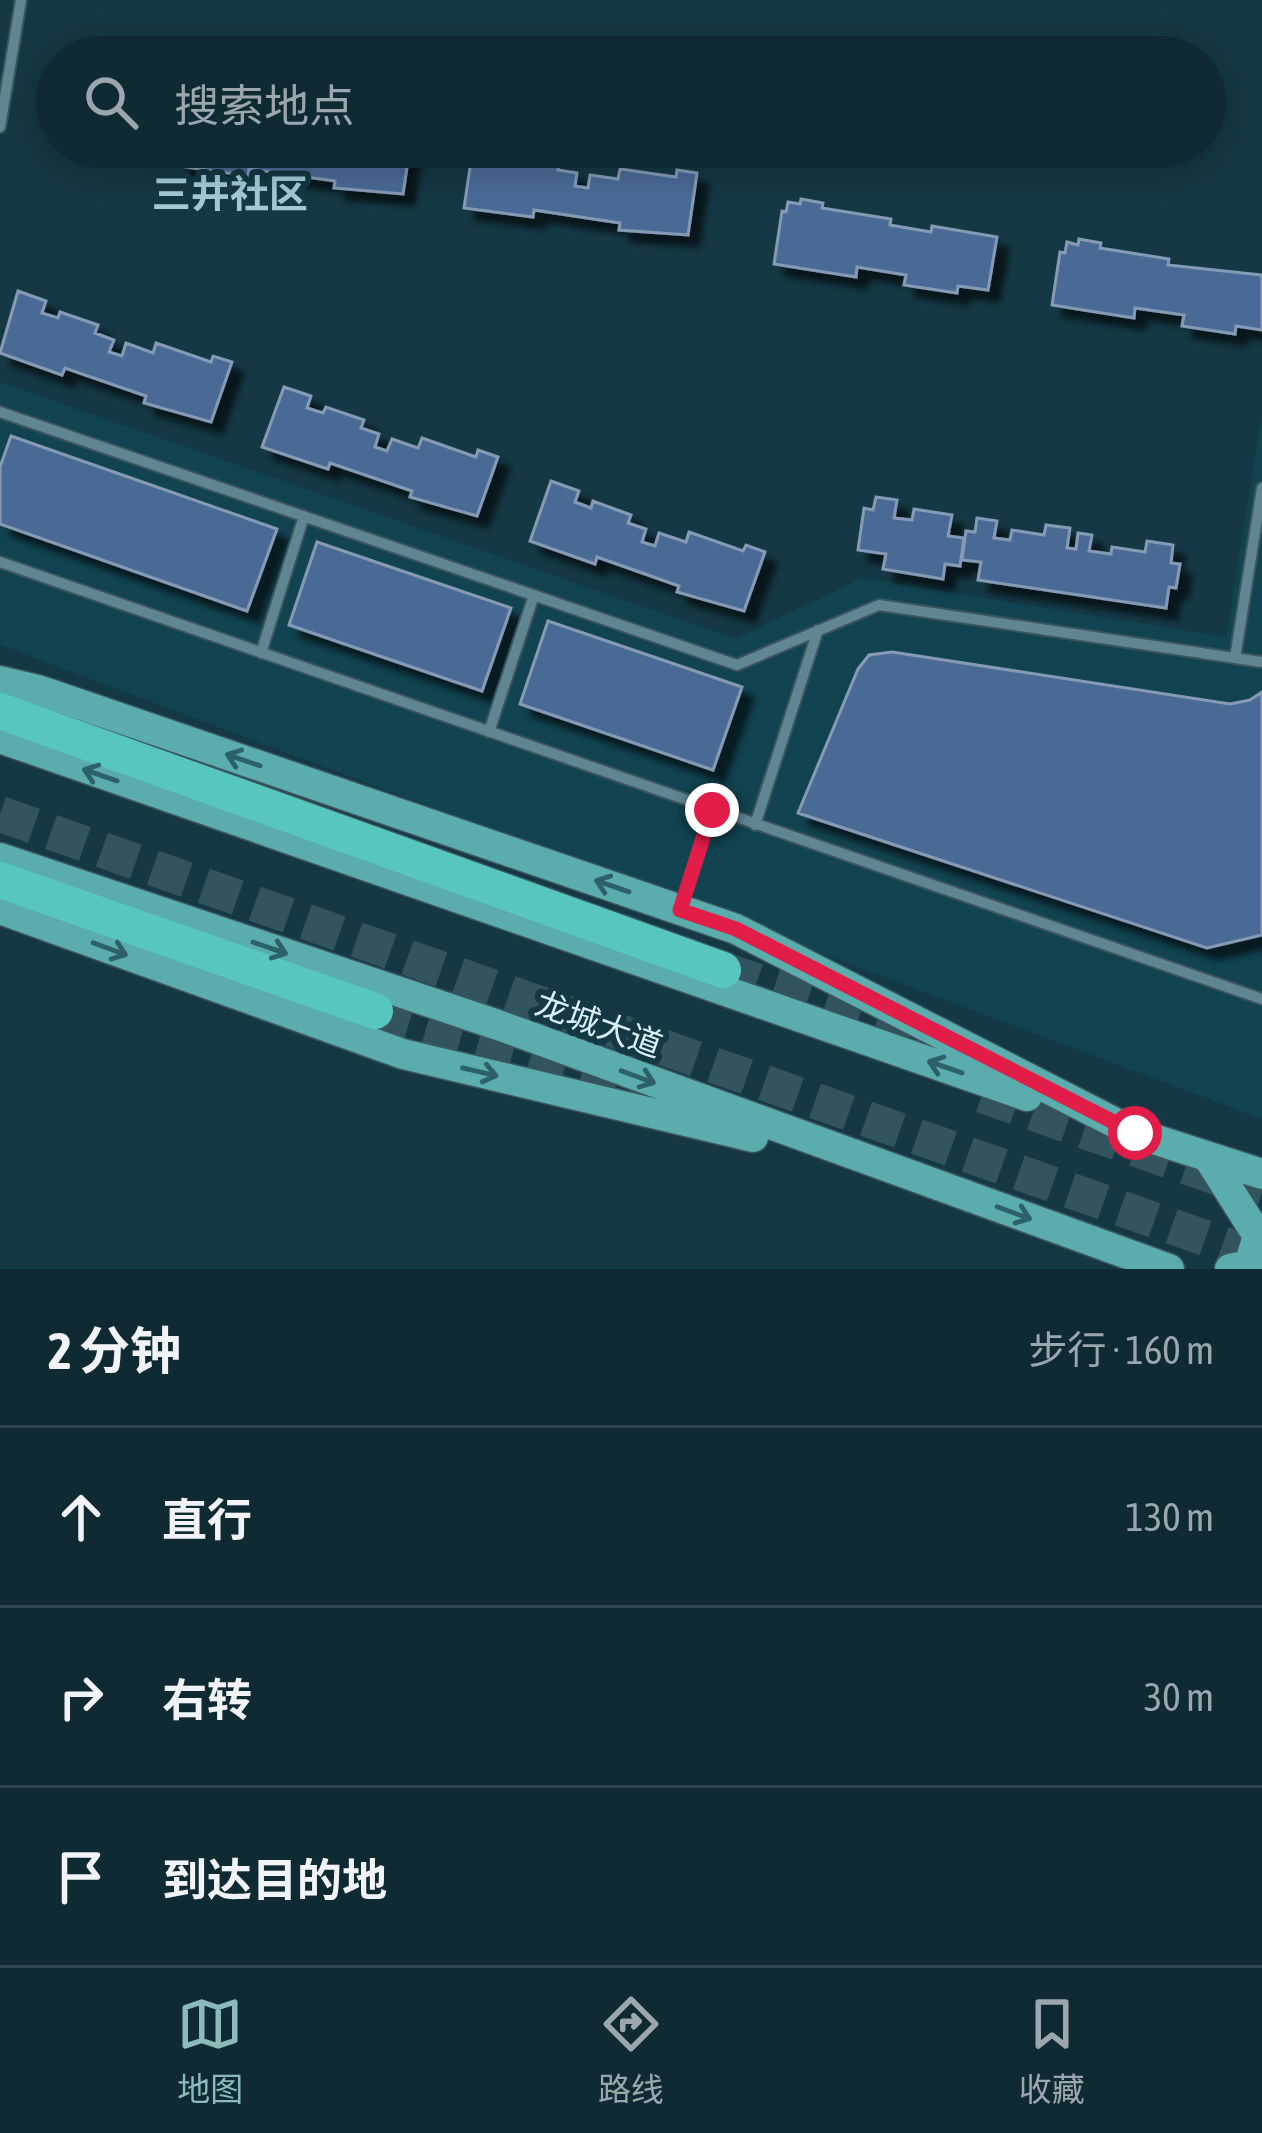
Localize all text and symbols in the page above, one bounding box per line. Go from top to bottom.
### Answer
search box [36,36,1226,168]
icon: search [78,69,144,135]
text: 搜索地点 [174,80,354,132]
district label: 三井社区 [152,172,308,216]
one-way arrow [225,748,262,769]
one-way arrow [82,763,119,784]
route end [685,783,739,837]
one-way arrow [594,874,632,896]
one-way arrow [250,939,288,961]
one-way arrow [91,940,128,961]
street label: 龙城大道 [530,984,668,1064]
one-way arrow [927,1055,965,1077]
one-way arrow [460,1062,498,1084]
one-way arrow [619,1068,656,1089]
route start [1108,1106,1162,1160]
one-way arrow [995,1204,1032,1225]
text: 2 分钟 [48,1321,181,1380]
text: 步行 · 160 m [1029,1328,1214,1372]
icon: ahead [48,1484,114,1550]
text: 直行 [162,1494,252,1546]
text: 130 m [1126,1495,1214,1539]
icon: right [48,1664,114,1730]
text: 右转 [162,1674,252,1726]
text: 30 m [1144,1675,1214,1719]
icon: arrive [48,1844,114,1910]
text: 到达目的地 [162,1854,387,1906]
tab: 地图 [177,1991,243,2111]
tab: 路线 [598,1991,664,2111]
tab: 收藏 [1019,1991,1085,2111]

